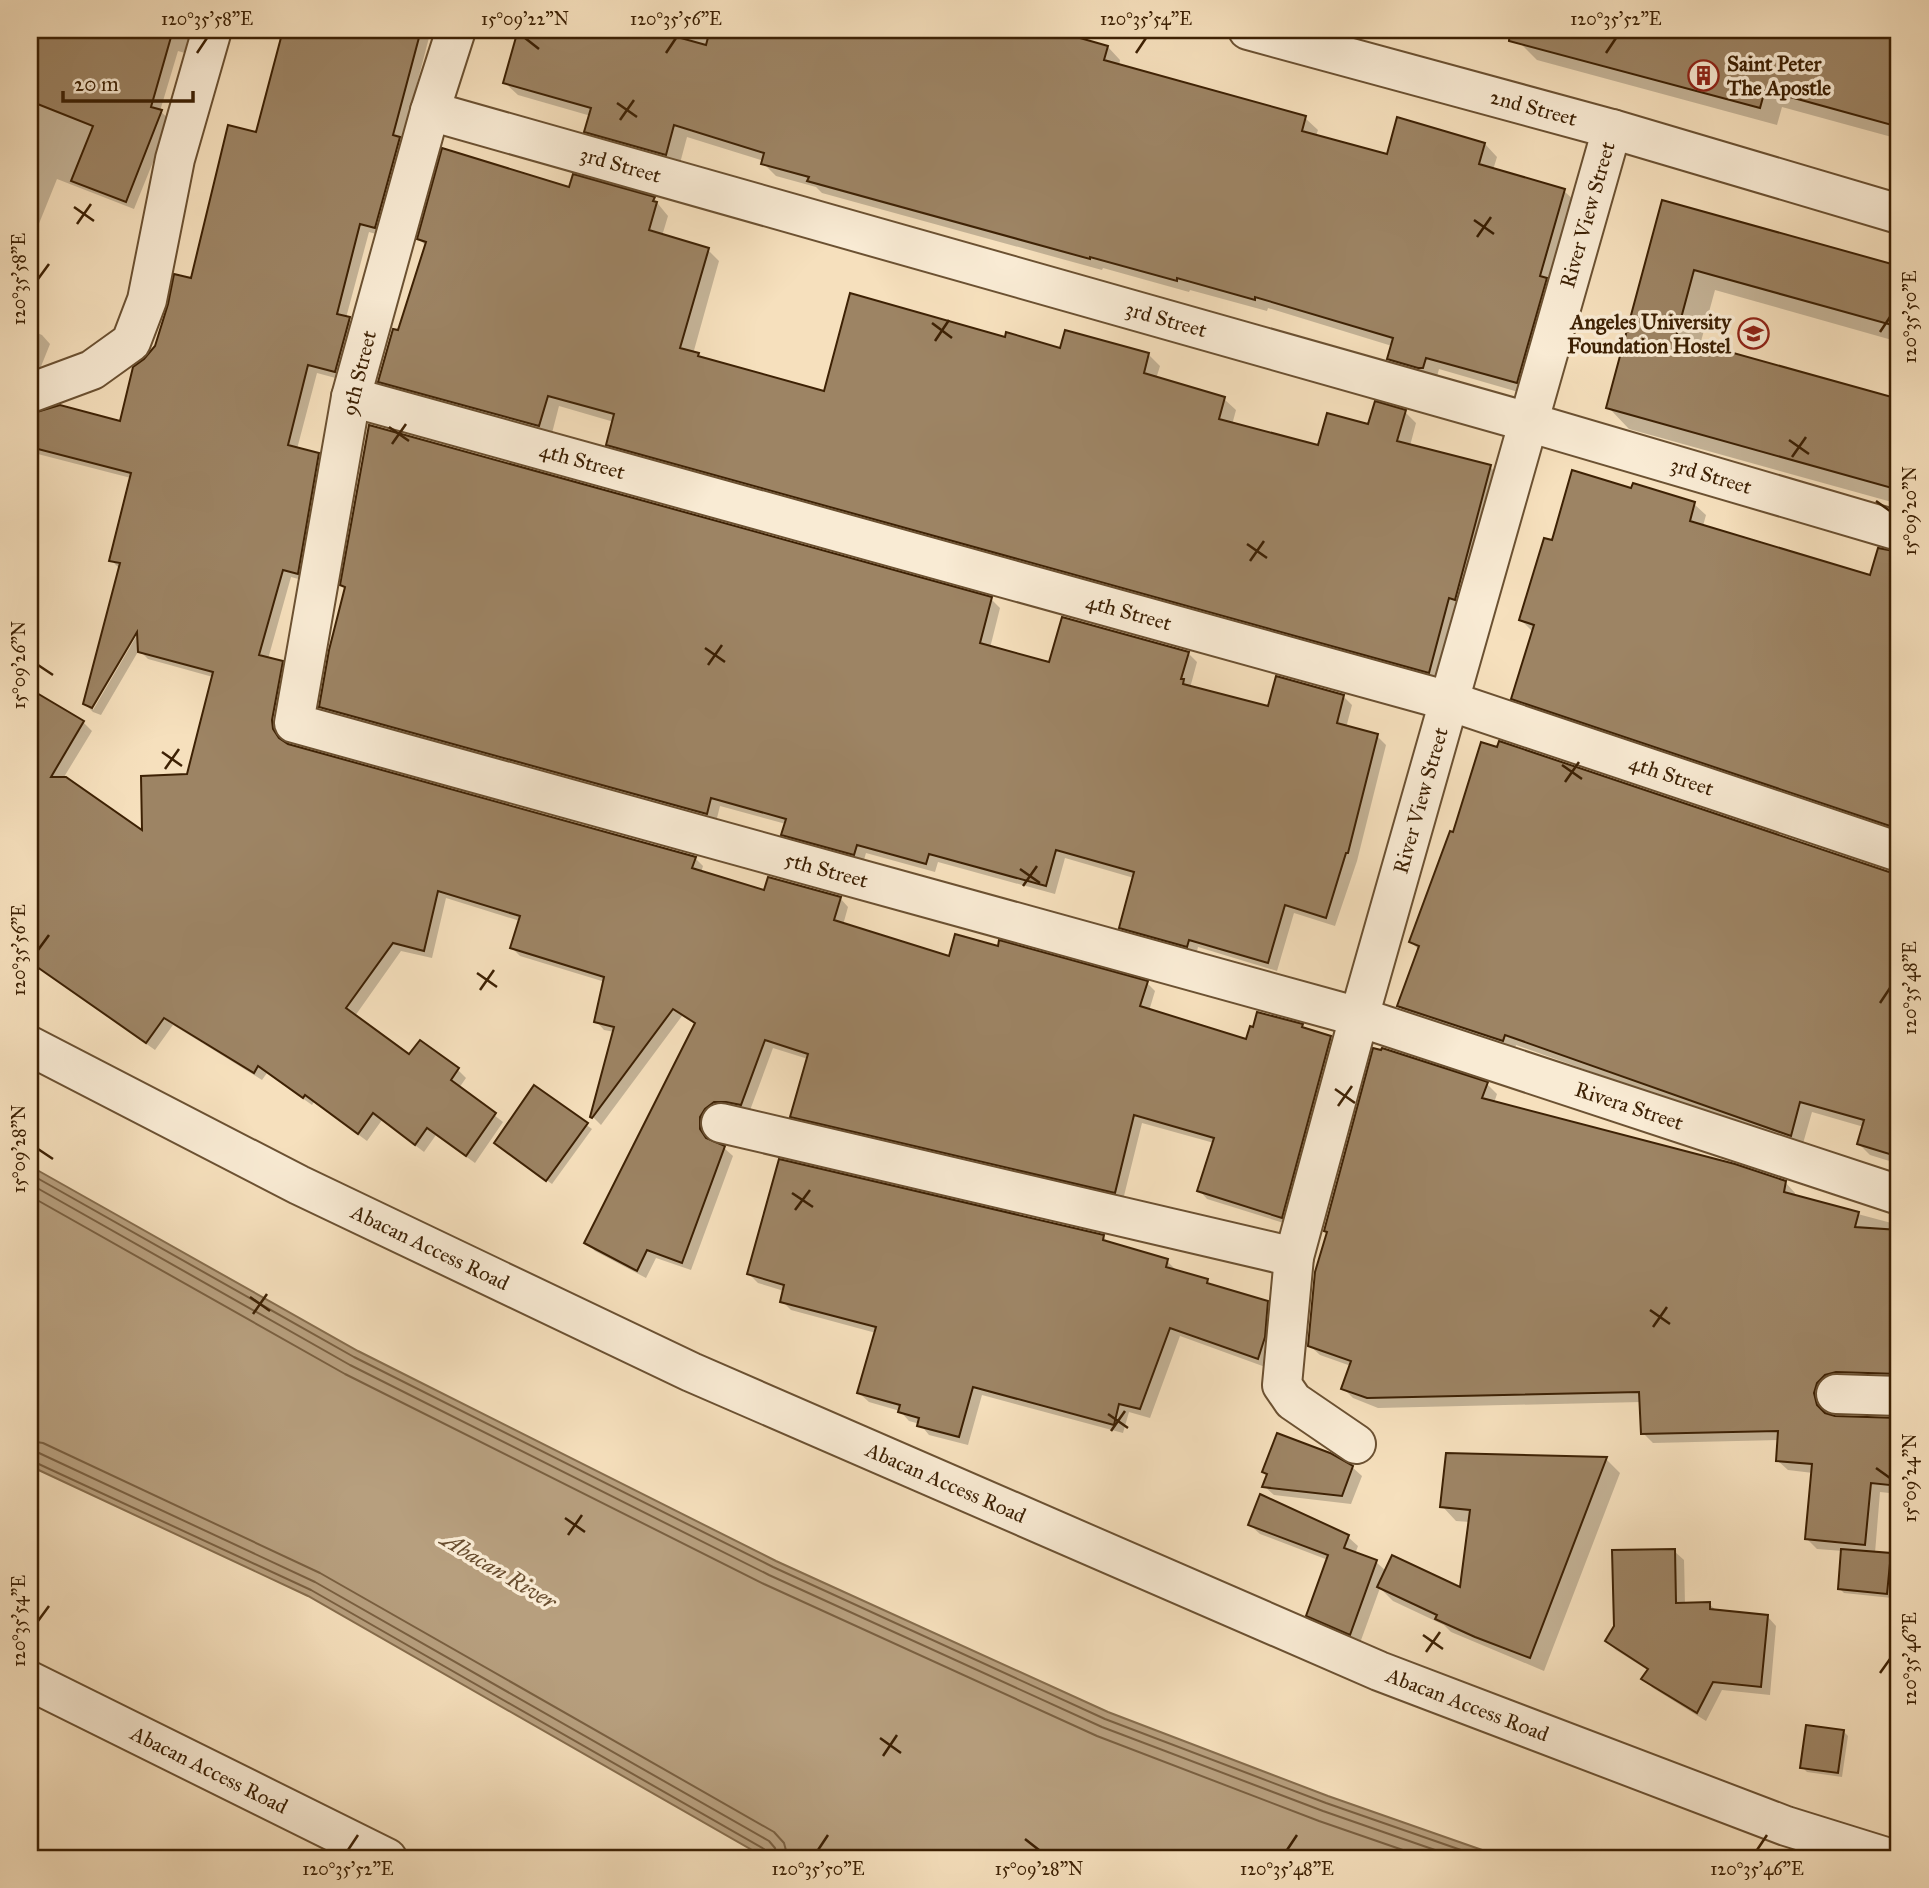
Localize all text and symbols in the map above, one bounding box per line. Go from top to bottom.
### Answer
text: 120°35'58"E [161,8,253,30]
text: 15°09'22"N [481,8,569,30]
text: 120°35'56"E [630,8,722,30]
text: 120°35'54"E [1100,8,1192,30]
text: 120°35'52"E [1570,8,1662,30]
place label: Saint Peter The Apostle [1726,51,1831,101]
building icon: Saint Peter The Apostle [1687,59,1721,93]
scale bar [63,60,192,104]
text: 20 m [74,71,119,97]
street label: 2nd Street [1487,83,1581,132]
street label: River View Street [1554,138,1621,291]
street label: 3rd Street [577,141,665,189]
text: 120°35'58"E [8,233,30,325]
text: 120°35'50"E [1899,270,1921,364]
street label: 3rd Street [1122,296,1210,344]
place label: Angeles University Foundation Hostel [1567,309,1732,359]
school or university icon: Angeles University Foundation Hostel [1737,317,1771,351]
street label: 9th Street [336,327,382,418]
street label: 4th Street [537,437,629,485]
street label: 3rd Street [1667,452,1755,500]
text: 15°09'20"N [1899,466,1921,556]
street label: 4th Street [1083,588,1175,637]
text: 15°09'26"N [8,621,30,709]
street label: River View Street [1388,724,1454,877]
street label: 4th Street [1626,749,1718,802]
street label: 5th Street [782,846,872,894]
text: 120°35'56"E [8,904,30,996]
text: 120°35'48"E [1899,941,1921,1035]
street label: Rivera Street [1572,1076,1687,1136]
text: 15°09'28"N [8,1105,30,1193]
street label: Abacan Access Road [346,1198,514,1296]
text: 15°09'24"N [1899,1433,1921,1523]
street label: Abacan Access Road [861,1436,1030,1529]
water label: Abacan River [435,1524,563,1616]
text: 120°35'54"E [8,1575,30,1667]
text: 120°35'46"E [1899,1612,1921,1706]
street label: Abacan Access Road [1382,1662,1553,1748]
street label: Abacan Access Road [125,1720,292,1820]
text: 120°35'52"E [302,1858,394,1880]
text: 120°35'50"E [771,1858,865,1880]
text: 15°09'28"N [995,1858,1083,1880]
text: 120°35'48"E [1240,1858,1334,1880]
text: 120°35'46"E [1710,1858,1804,1880]

